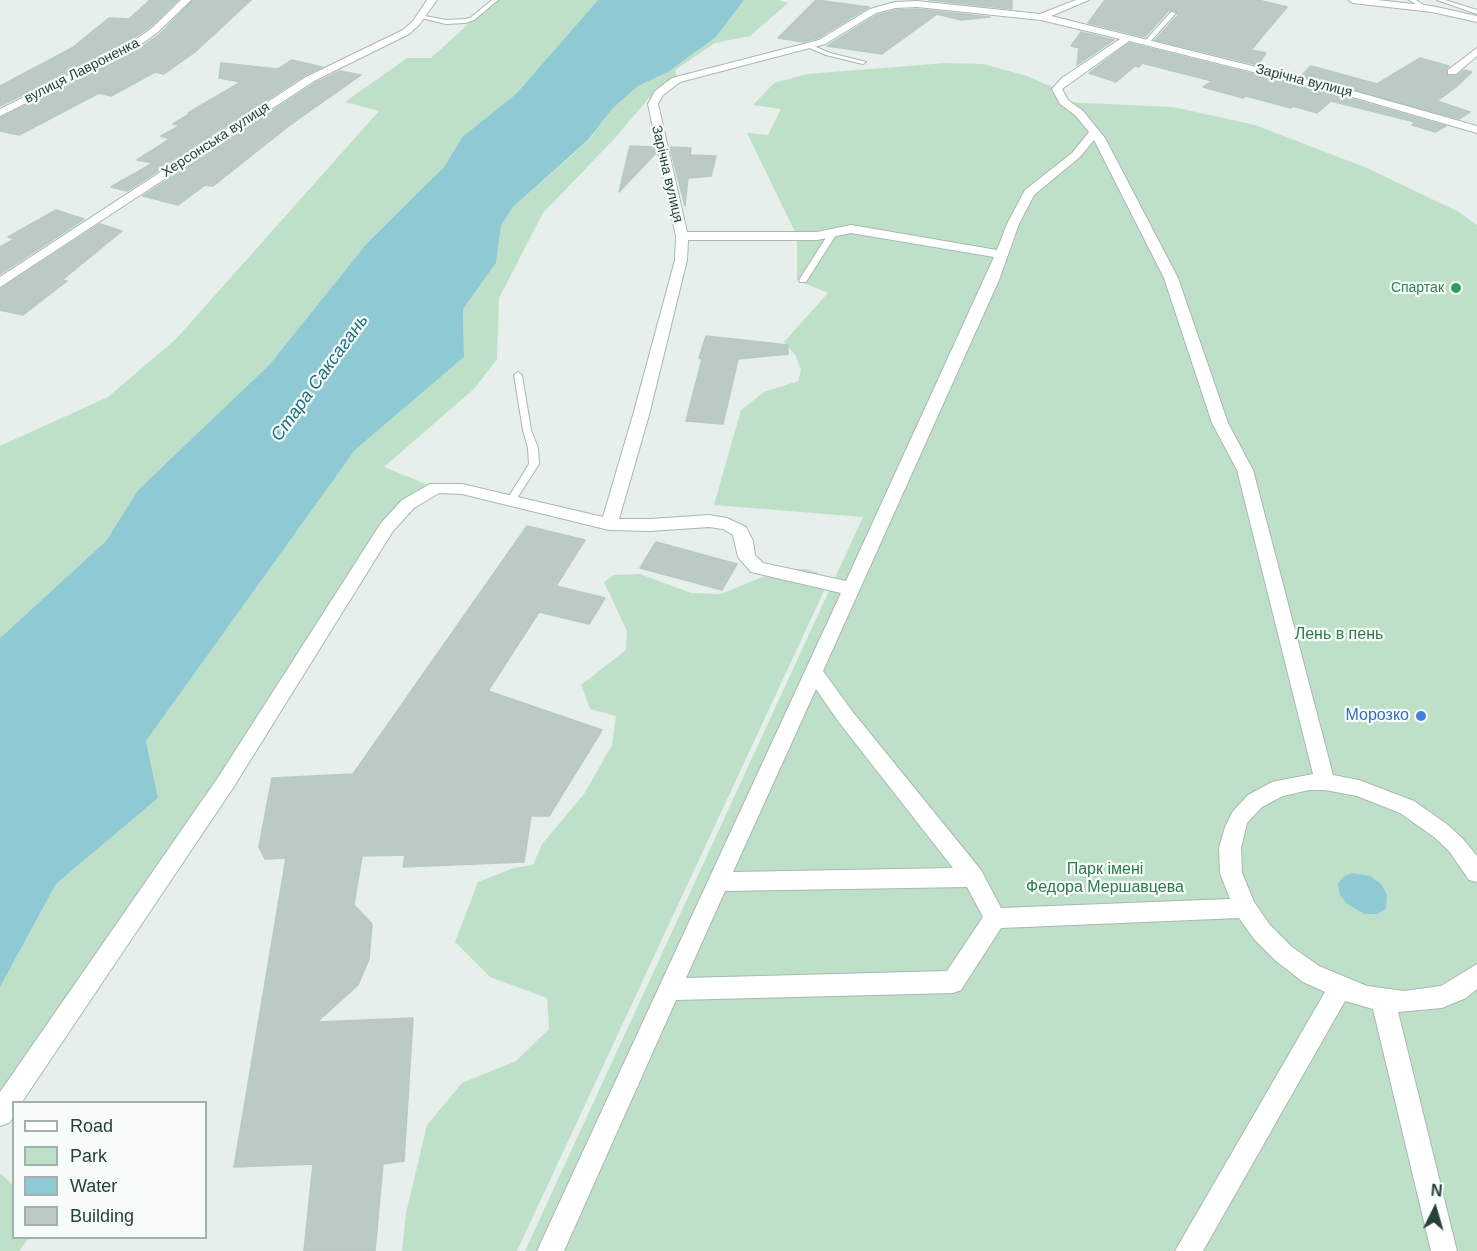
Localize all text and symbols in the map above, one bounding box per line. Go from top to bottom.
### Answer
street label: вулиця Лавроненка [22,35,142,107]
street label: Зарічна вулиця [1254,61,1354,101]
street label: Херсонська вулиця [159,99,273,181]
street label: Зарічна вулиця [648,124,686,224]
place label: Спартак [1391,280,1444,296]
marker: Спартак [1449,281,1463,295]
water label: Стара Саксагань [267,310,373,446]
park label: Лень в пень [1295,625,1383,645]
place label: Морозко [1346,706,1409,726]
marker: Морозко [1414,709,1428,723]
park label: Парк імені Федора Мершавцева [1026,860,1184,898]
legend [12,1101,207,1239]
text: Road [70,1116,113,1136]
text: Park [70,1146,107,1166]
text: Water [70,1176,117,1196]
north arrow [1405,1179,1465,1239]
text: N [1430,1182,1443,1200]
text: Building [70,1206,134,1226]

